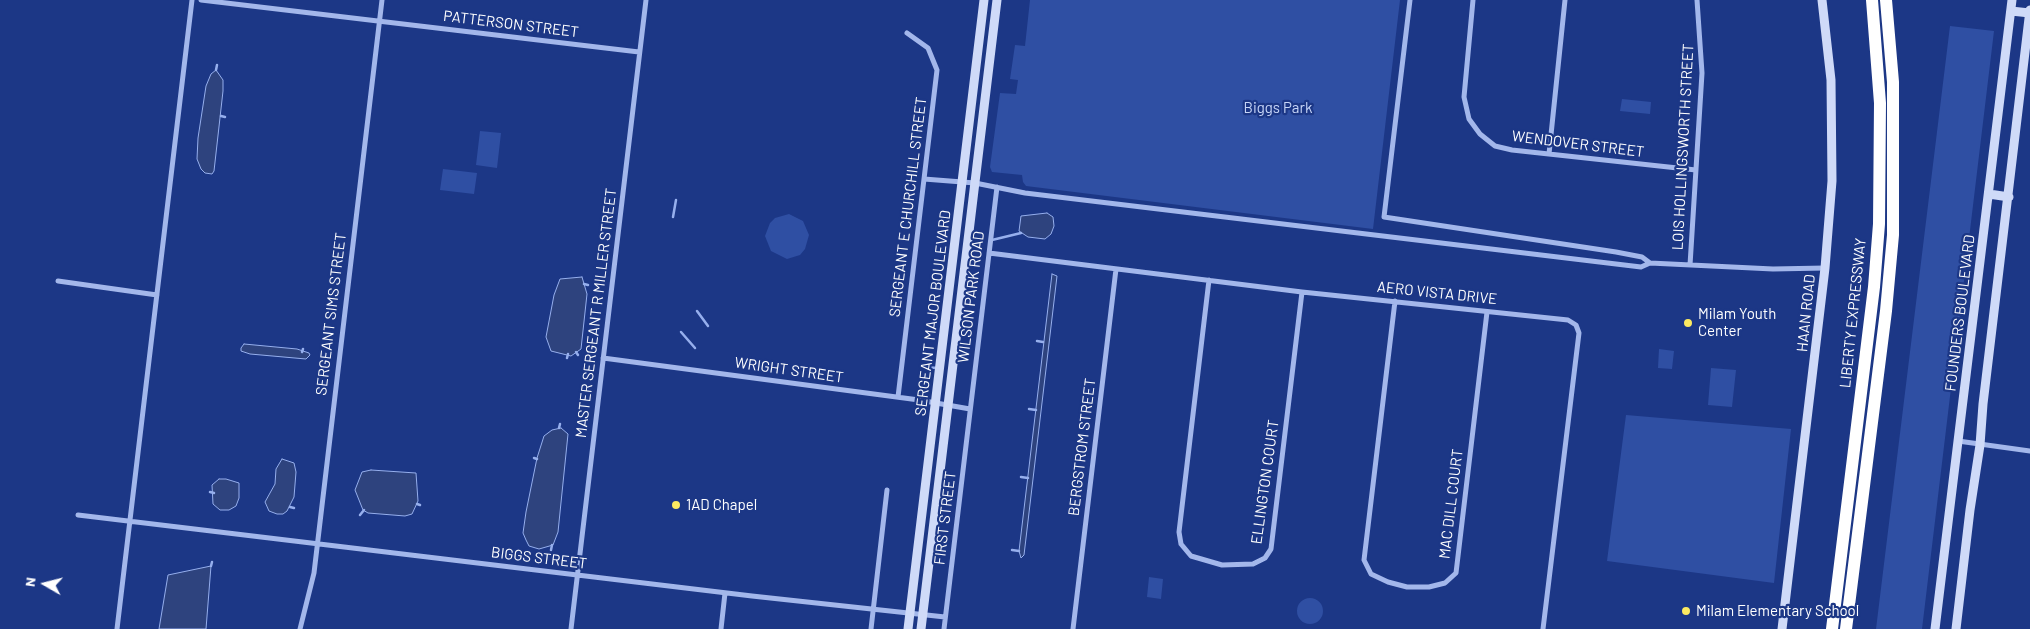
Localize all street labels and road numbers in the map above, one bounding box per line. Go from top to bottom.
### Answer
street label: PATTERSON STREET [442,7,580,41]
street label: LOIS HOLLINGSWORTH STREET [1669,43,1697,251]
street label: SERGEANT E CHURCHILL STREET [886,96,930,318]
street label: WENDOVER STREET [1511,127,1645,161]
street label: MASTER SERGEANT R MILLER STREET [572,187,620,439]
street label: SERGEANT MAJOR BOULEVARD [911,209,955,417]
street label: WILSON PARK ROAD [954,230,988,364]
street label: SERGEANT SIMS STREET [312,231,350,397]
street label: FOUNDERS BOULEVARD [1941,234,1979,392]
street label: LIBERTY EXPRESSWAY [1836,237,1870,389]
street label: HAAN ROAD [1793,273,1819,353]
street label: AERO VISTA DRIVE [1376,278,1498,308]
street label: WRIGHT STREET [733,353,845,387]
street label: BERGSTROM STREET [1065,377,1099,517]
street label: ELLINGTON COURT [1247,419,1283,545]
street label: MAC DILL COURT [1435,448,1467,560]
street label: FIRST STREET [930,470,960,566]
street label: BIGGS STREET [490,543,588,573]

